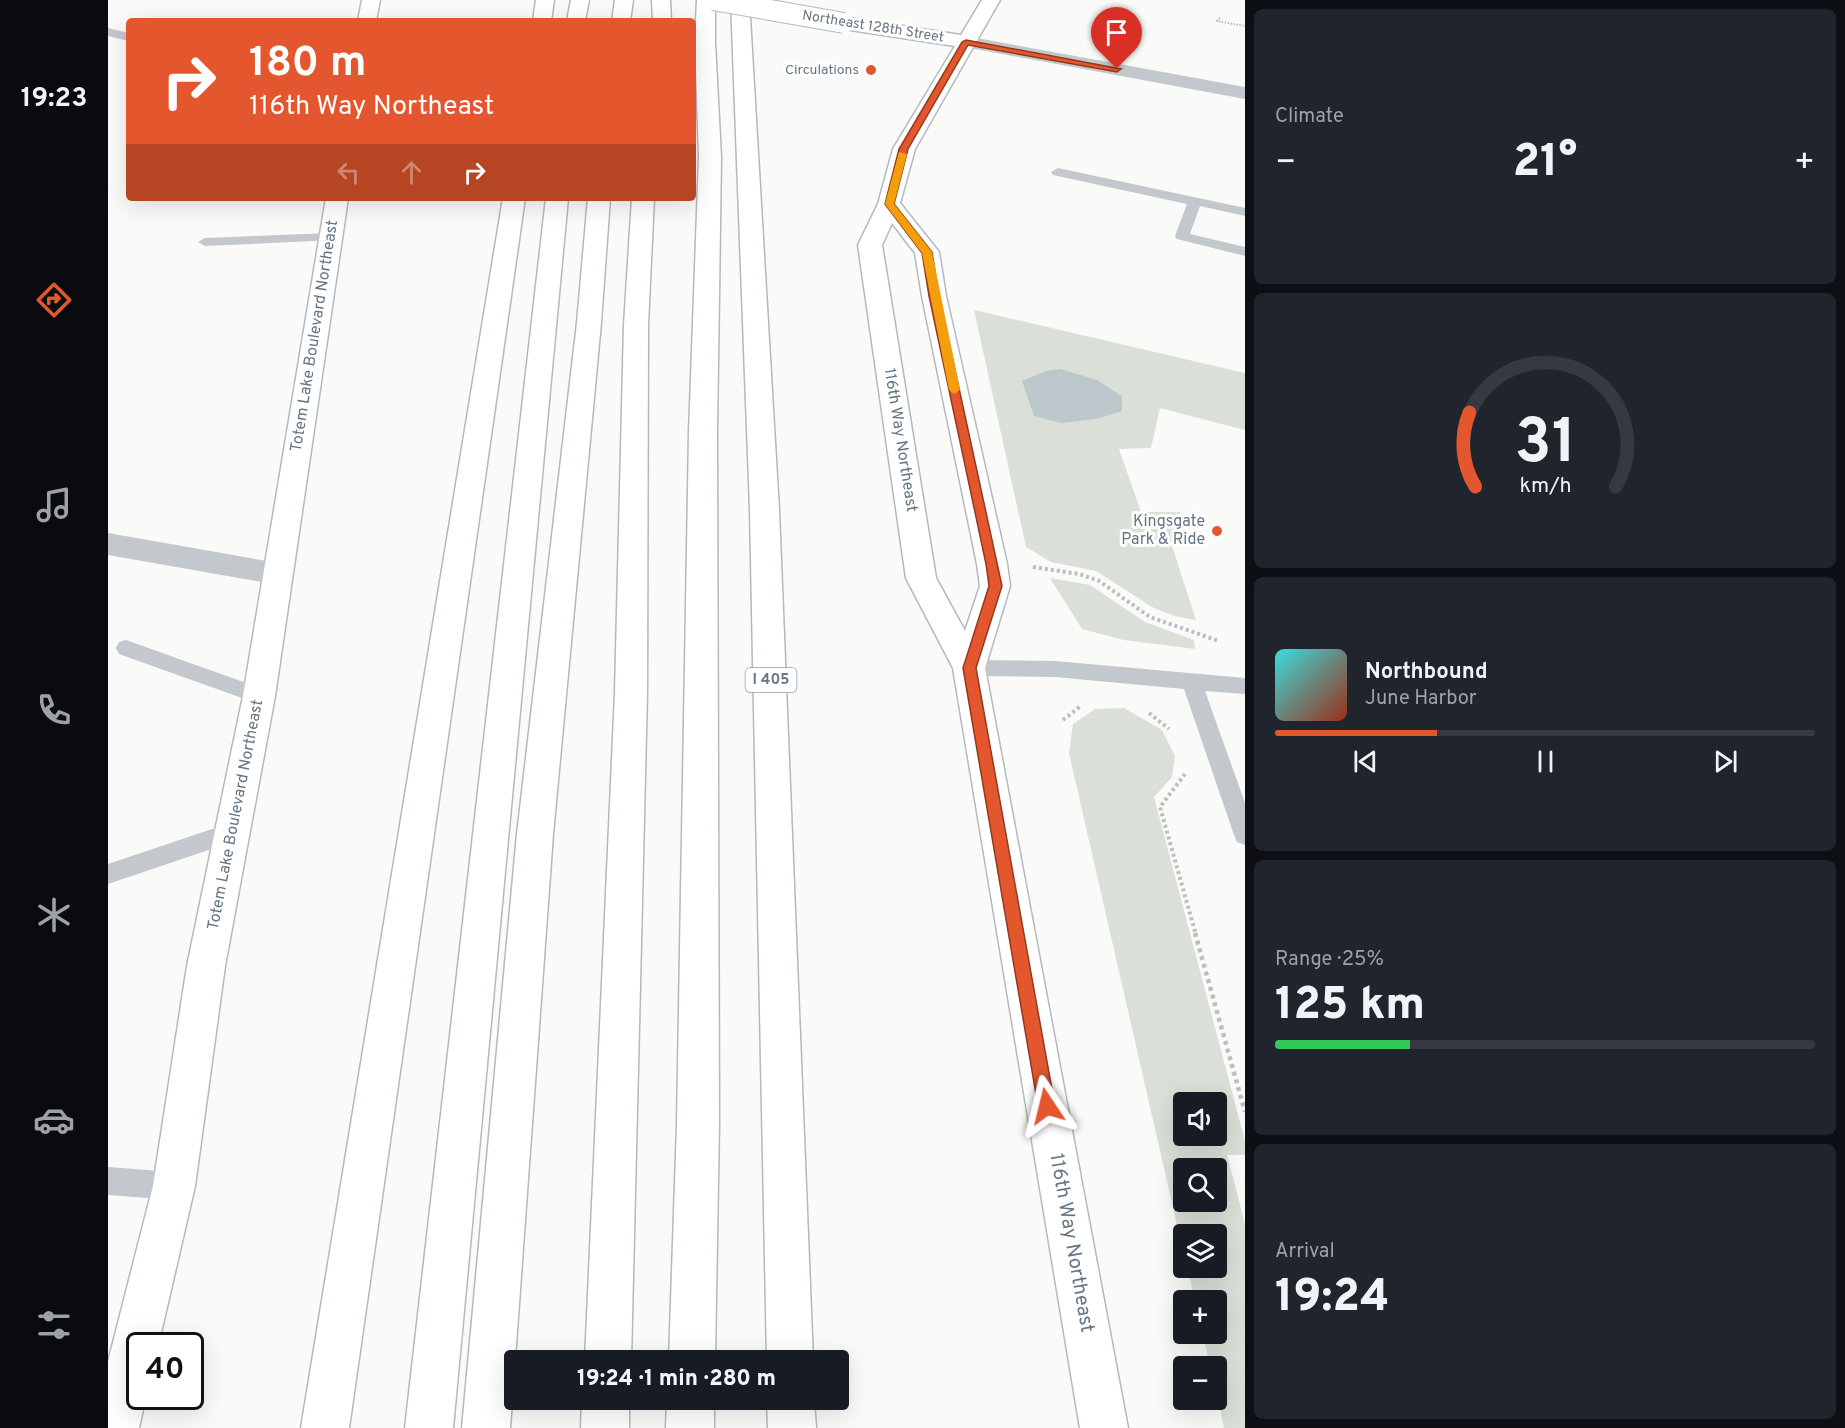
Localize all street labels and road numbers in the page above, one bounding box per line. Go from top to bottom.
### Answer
street label: Northeast 128th Street [801,7,945,47]
street label: Totem Lake Boulevard Northeast [287,219,343,453]
street label: 116th Way Northeast [879,367,921,513]
road number: I 405 [746,668,796,692]
street label: Totem Lake Boulevard Northeast [204,698,268,932]
street label: 116th Way Northeast [1042,1151,1100,1335]

